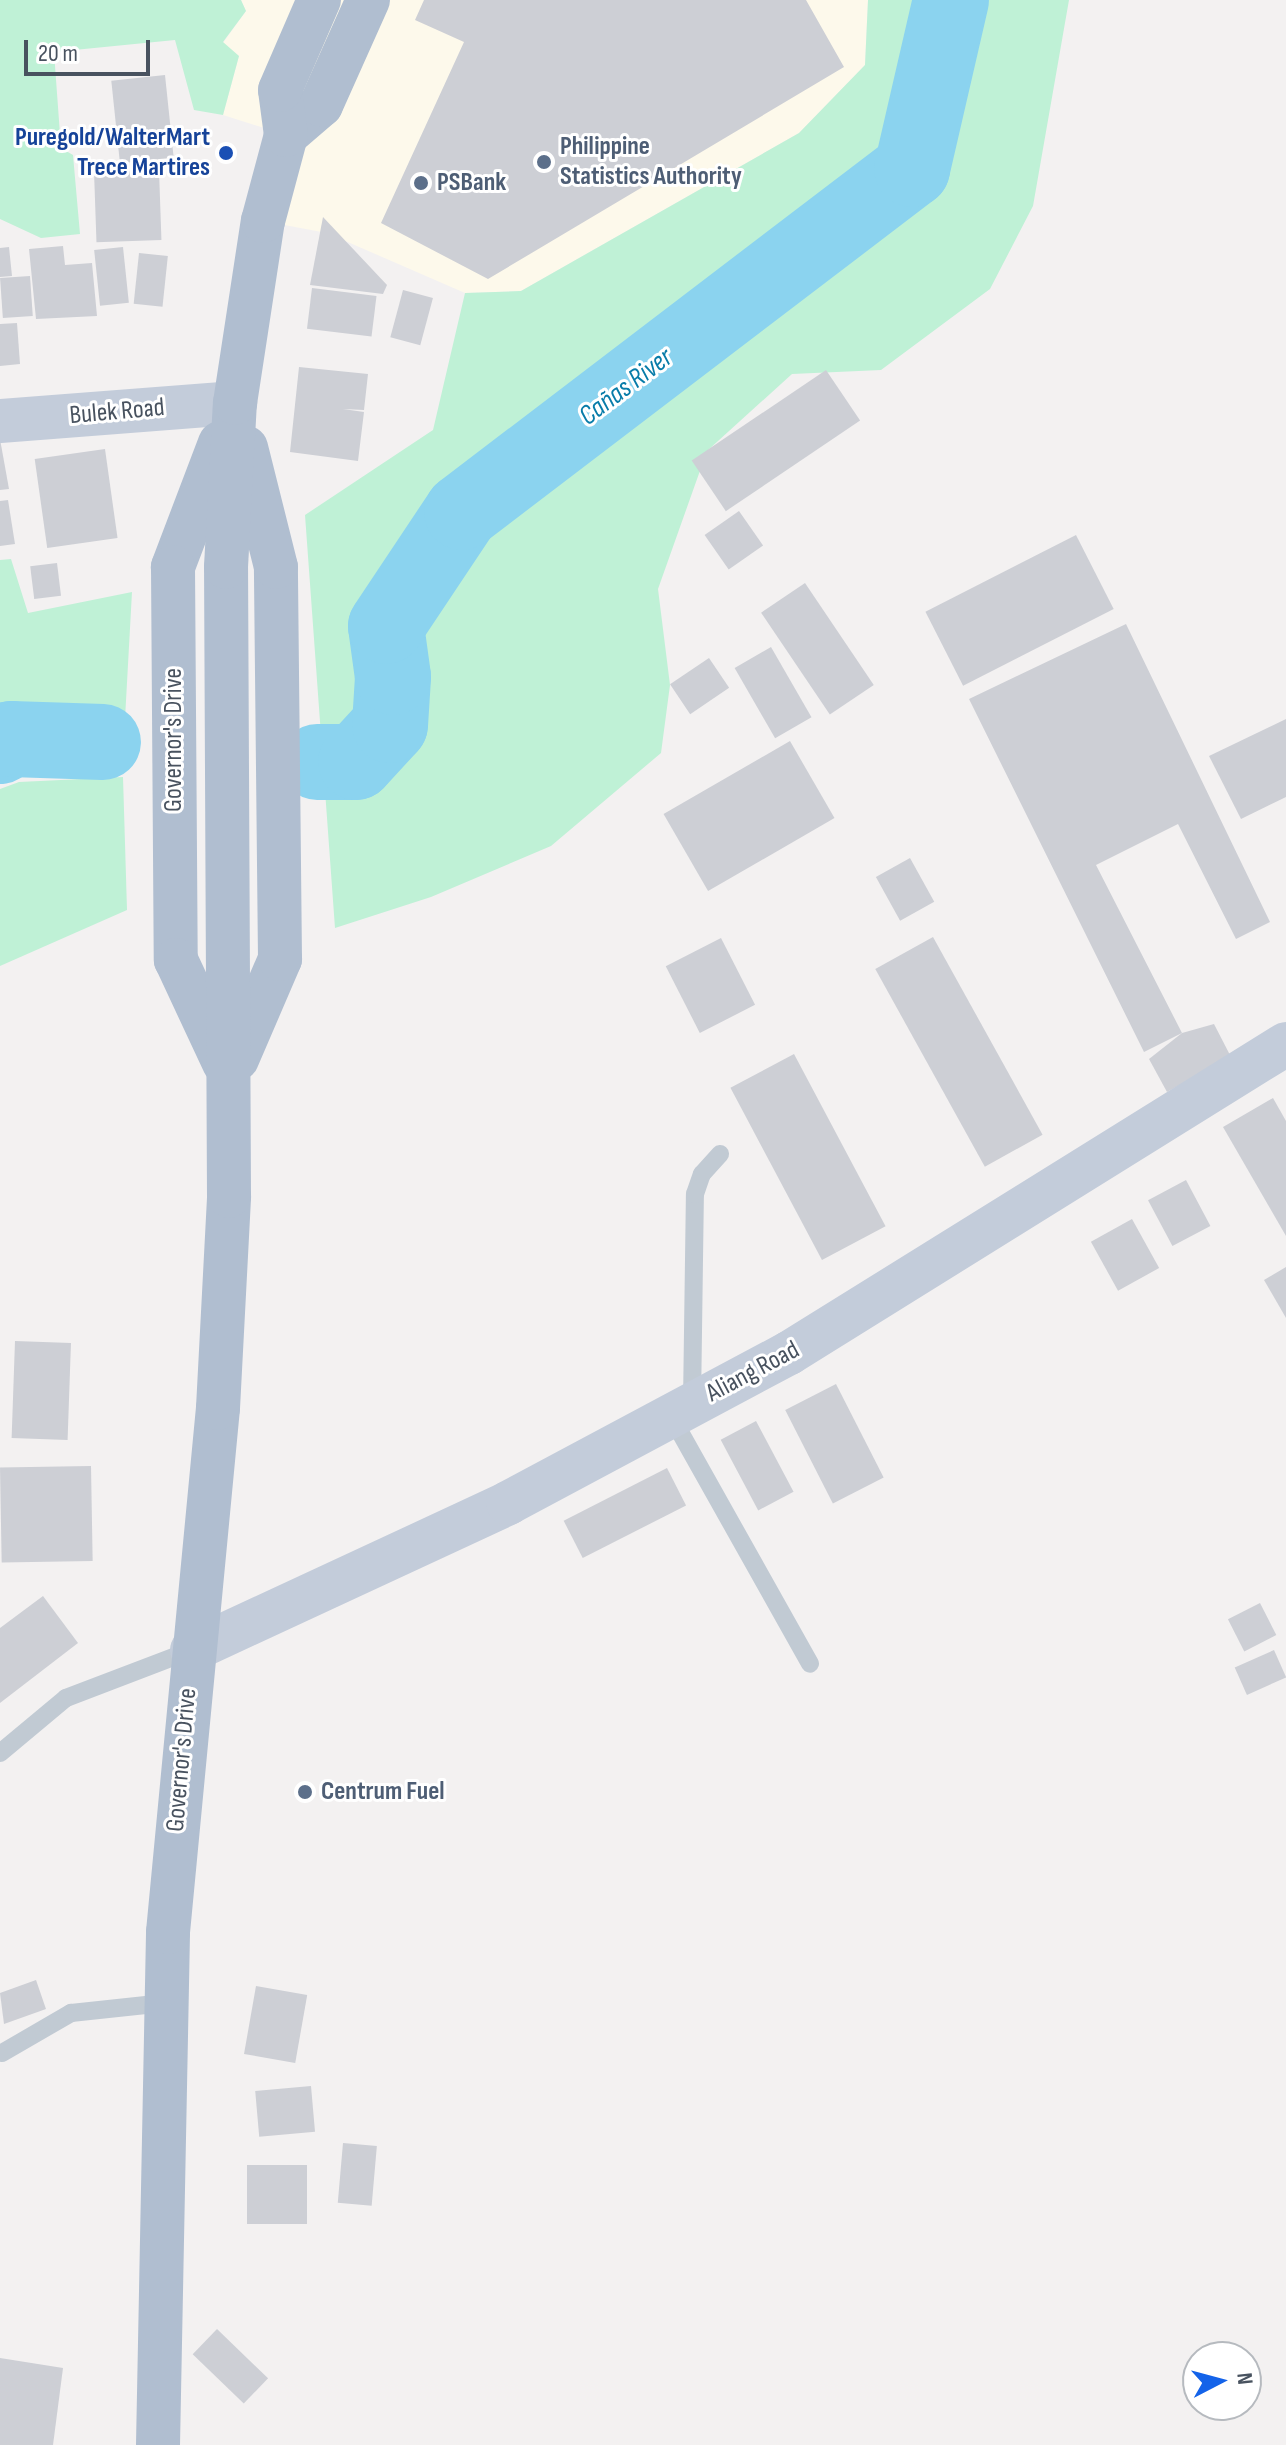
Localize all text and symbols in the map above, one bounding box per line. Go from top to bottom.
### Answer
scale bar [28,24,154,74]
text: 20 m [38,39,78,68]
place label: Puregold/WalterMart Trece Martires [15,122,210,184]
place label: Philippine Statistics Authority [560,131,742,192]
marker: Puregold/WalterMart Trece Martires [217,144,235,162]
marker: Philippine Statistics Authority [535,153,553,171]
place label: PSBank [437,167,506,199]
marker: PSBank [412,174,430,192]
water label: Cañas River [573,341,679,433]
street label: Bulek Road [68,392,166,432]
street label: Governor's Drive [158,668,190,812]
street label: Aliang Road [701,1335,805,1409]
street label: Governor's Drive [160,1687,204,1833]
place label: Centrum Fuel [321,1776,445,1808]
marker: Centrum Fuel [296,1783,314,1801]
north arrow [1182,2341,1262,2421]
text: N [1230,2371,1258,2386]

